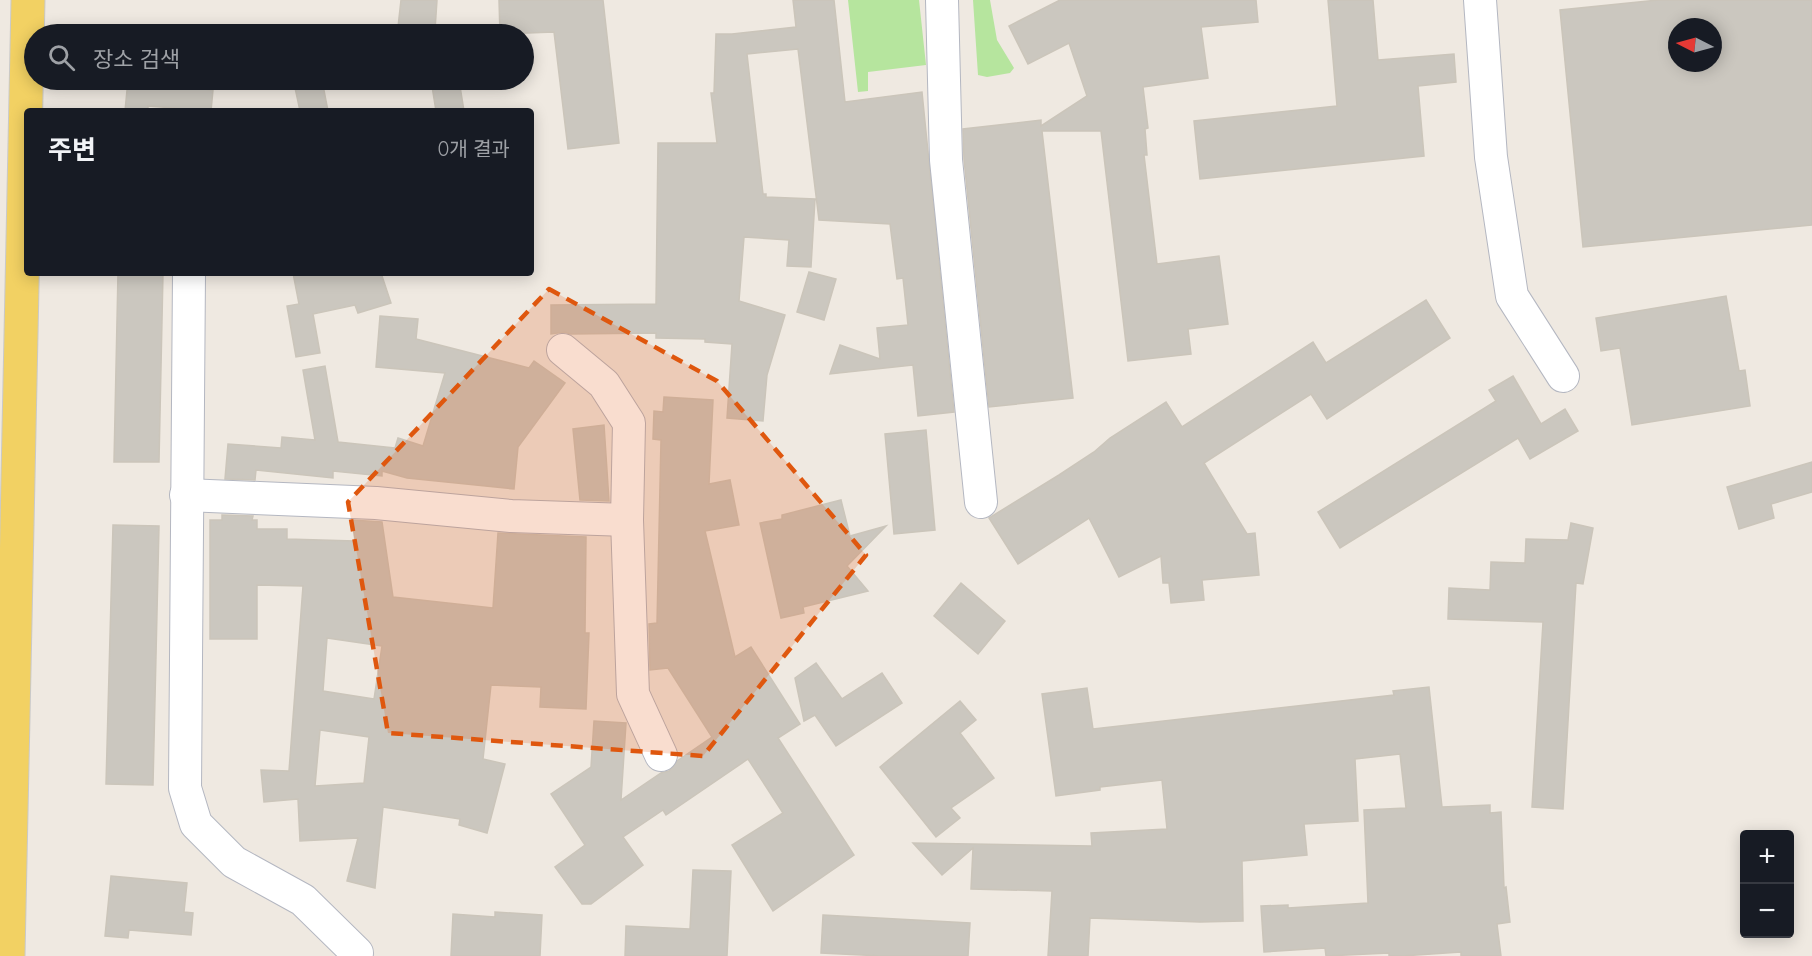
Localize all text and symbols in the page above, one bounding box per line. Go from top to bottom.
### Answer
north arrow [1668,18,1722,72]
search box [24,24,534,90]
icon: search [45,41,78,74]
text: 장소 검색 [93,45,180,73]
text: 주변 [48,133,96,166]
text: 0개 결과 [437,136,510,161]
map controls [1740,830,1794,938]
button: + [1740,830,1794,884]
button: − [1740,884,1794,938]

